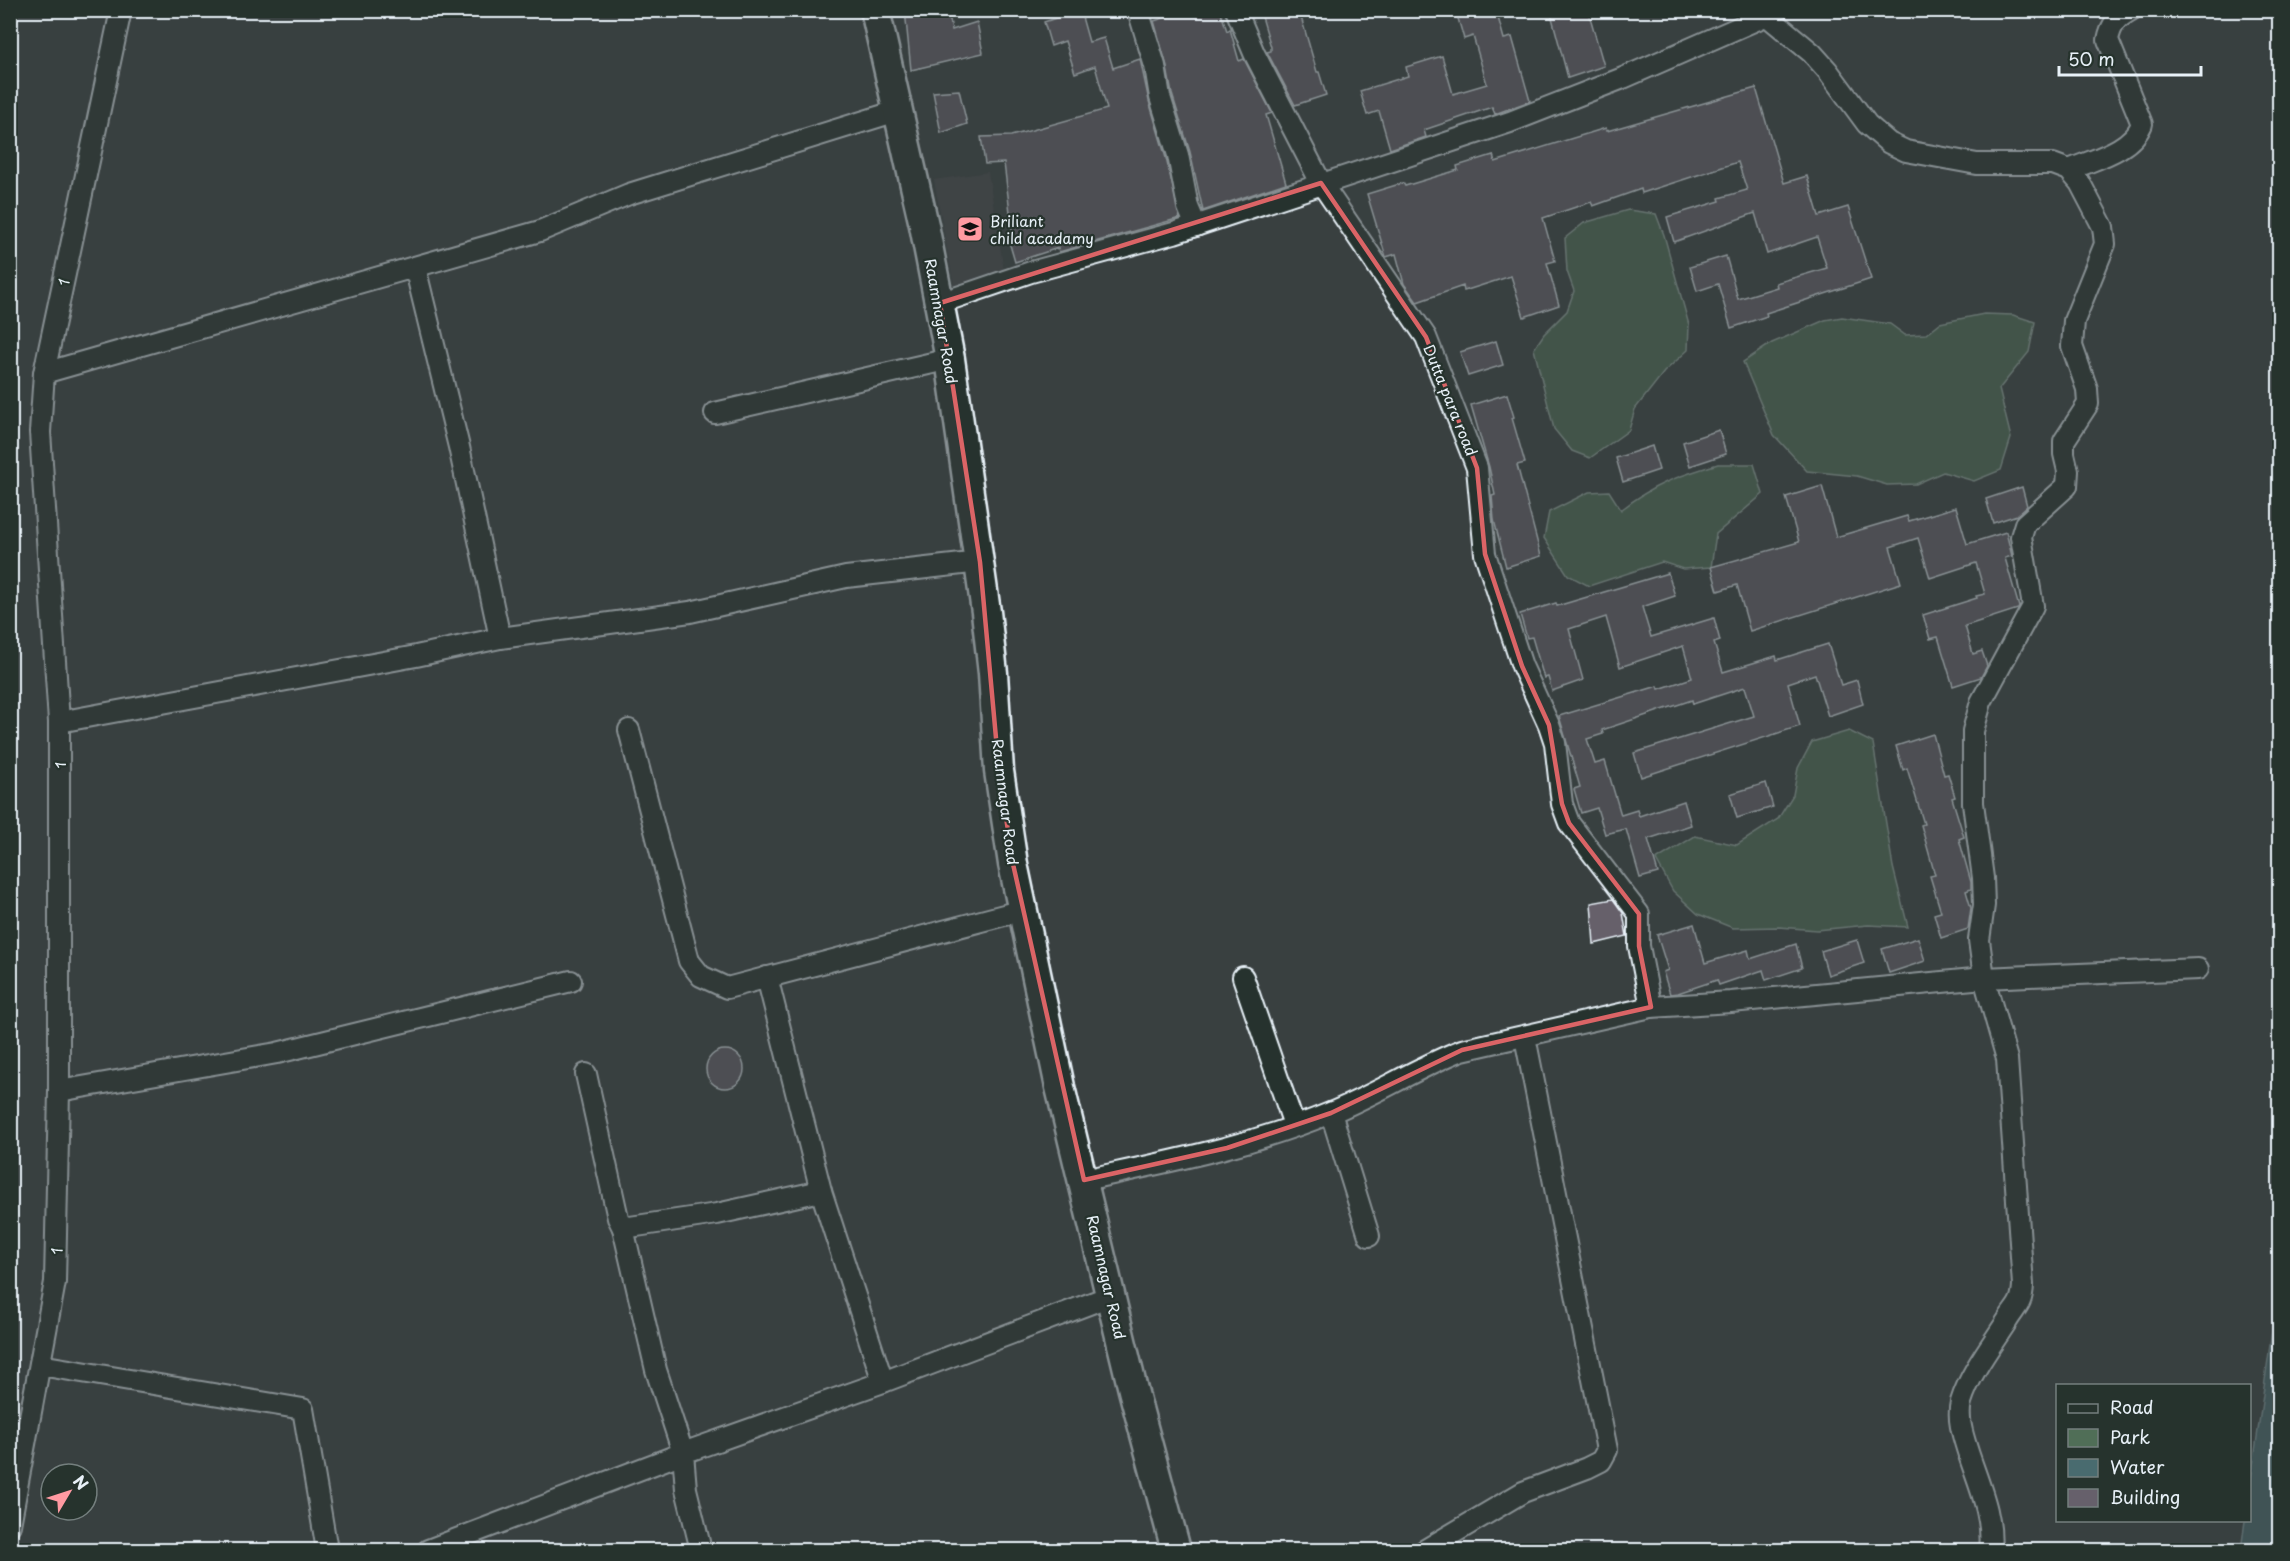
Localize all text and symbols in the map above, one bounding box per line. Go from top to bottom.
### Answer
scale bar [2059,39,2202,77]
text: 50 m [2068,45,2115,72]
place label: Briliant child acadamy [990,209,1094,249]
school or university icon: Briliant child acadamy [955,214,985,244]
street label: Raamnagar Road [920,257,964,385]
street label: 1 [51,276,75,288]
street label: Dutta para road [1418,341,1484,459]
street label: Raamnagar Road [987,738,1025,866]
street label: 1 [48,762,71,768]
street label: Raamnagar Road [1082,1213,1132,1341]
street label: 1 [44,1247,68,1255]
legend [2056,1384,2251,1522]
text: Road [2110,1393,2154,1420]
text: Park [2110,1423,2150,1450]
text: Water [2110,1453,2165,1480]
north arrow [39,1462,99,1522]
text: N [68,1469,95,1494]
text: Building [2110,1483,2180,1510]

